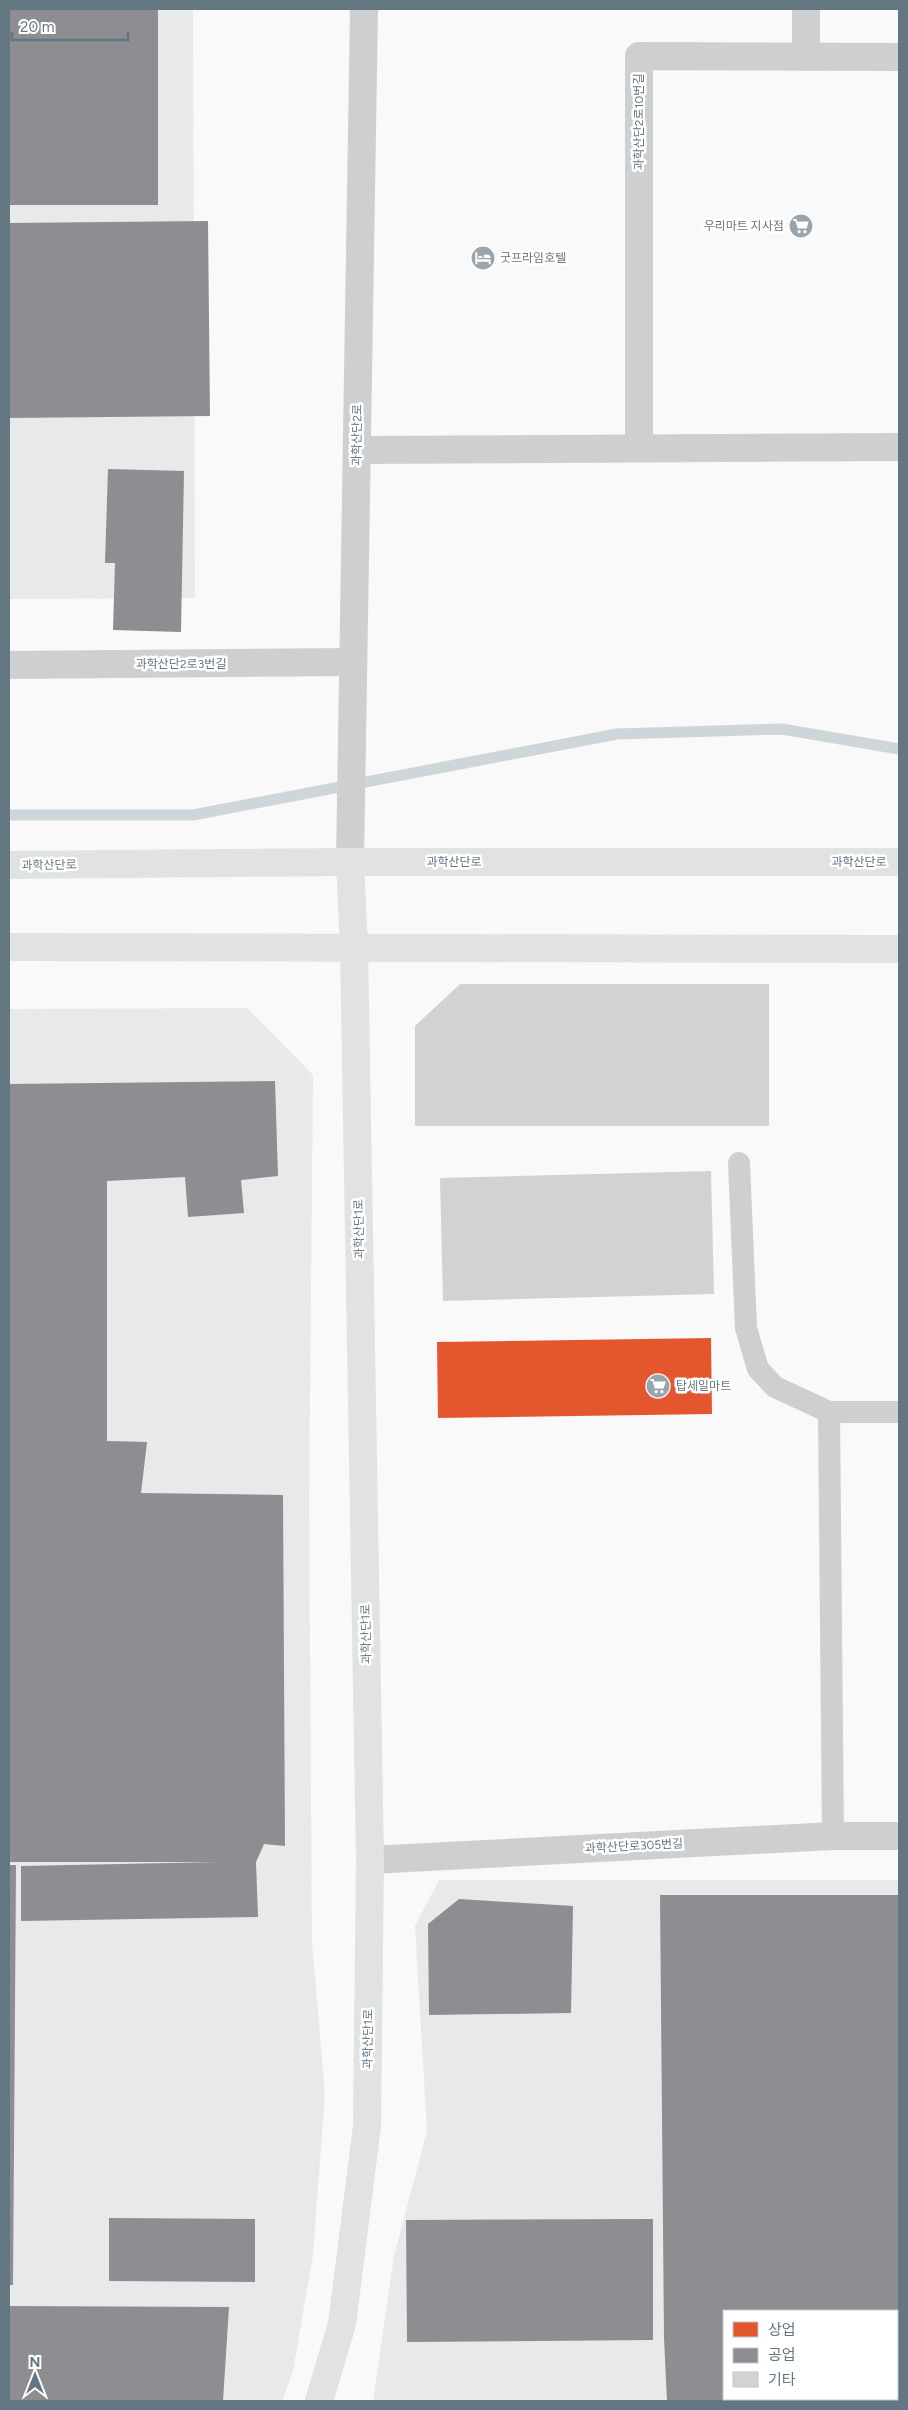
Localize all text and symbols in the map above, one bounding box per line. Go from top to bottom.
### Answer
scale bar [12,10,129,42]
text: 20 m [20,18,54,36]
street label: 과학산단2로10번길 [632,74,646,170]
supermarket icon: 우리마트 지사점 [788,213,814,239]
place label: 우리마트 지사점 [704,219,784,233]
hotel icon: 굿프라임호텔 [470,245,496,271]
place label: 굿프라임호텔 [500,251,566,265]
street label: 과학산단2로 [349,404,365,466]
street label: 과학산단2로3번길 [136,657,226,671]
street label: 과학산단로 [426,855,482,869]
street label: 과학산단로 [831,855,887,869]
street label: 과학산단로 [21,858,77,872]
street label: 과학산단1로 [351,1199,367,1259]
supermarket icon: 탑세일마트 [645,1373,671,1399]
place label: 탑세일마트 [676,1379,731,1393]
street label: 과학산단1로 [358,1604,374,1664]
street label: 과학산단로305번길 [584,1836,684,1856]
street label: 과학산단1로 [360,2009,376,2069]
legend [723,2310,898,2400]
text: 상업 [768,2321,796,2339]
text: 공업 [768,2346,796,2364]
north arrow [10,2350,60,2400]
text: N [30,2354,40,2371]
text: 기타 [768,2371,796,2389]

